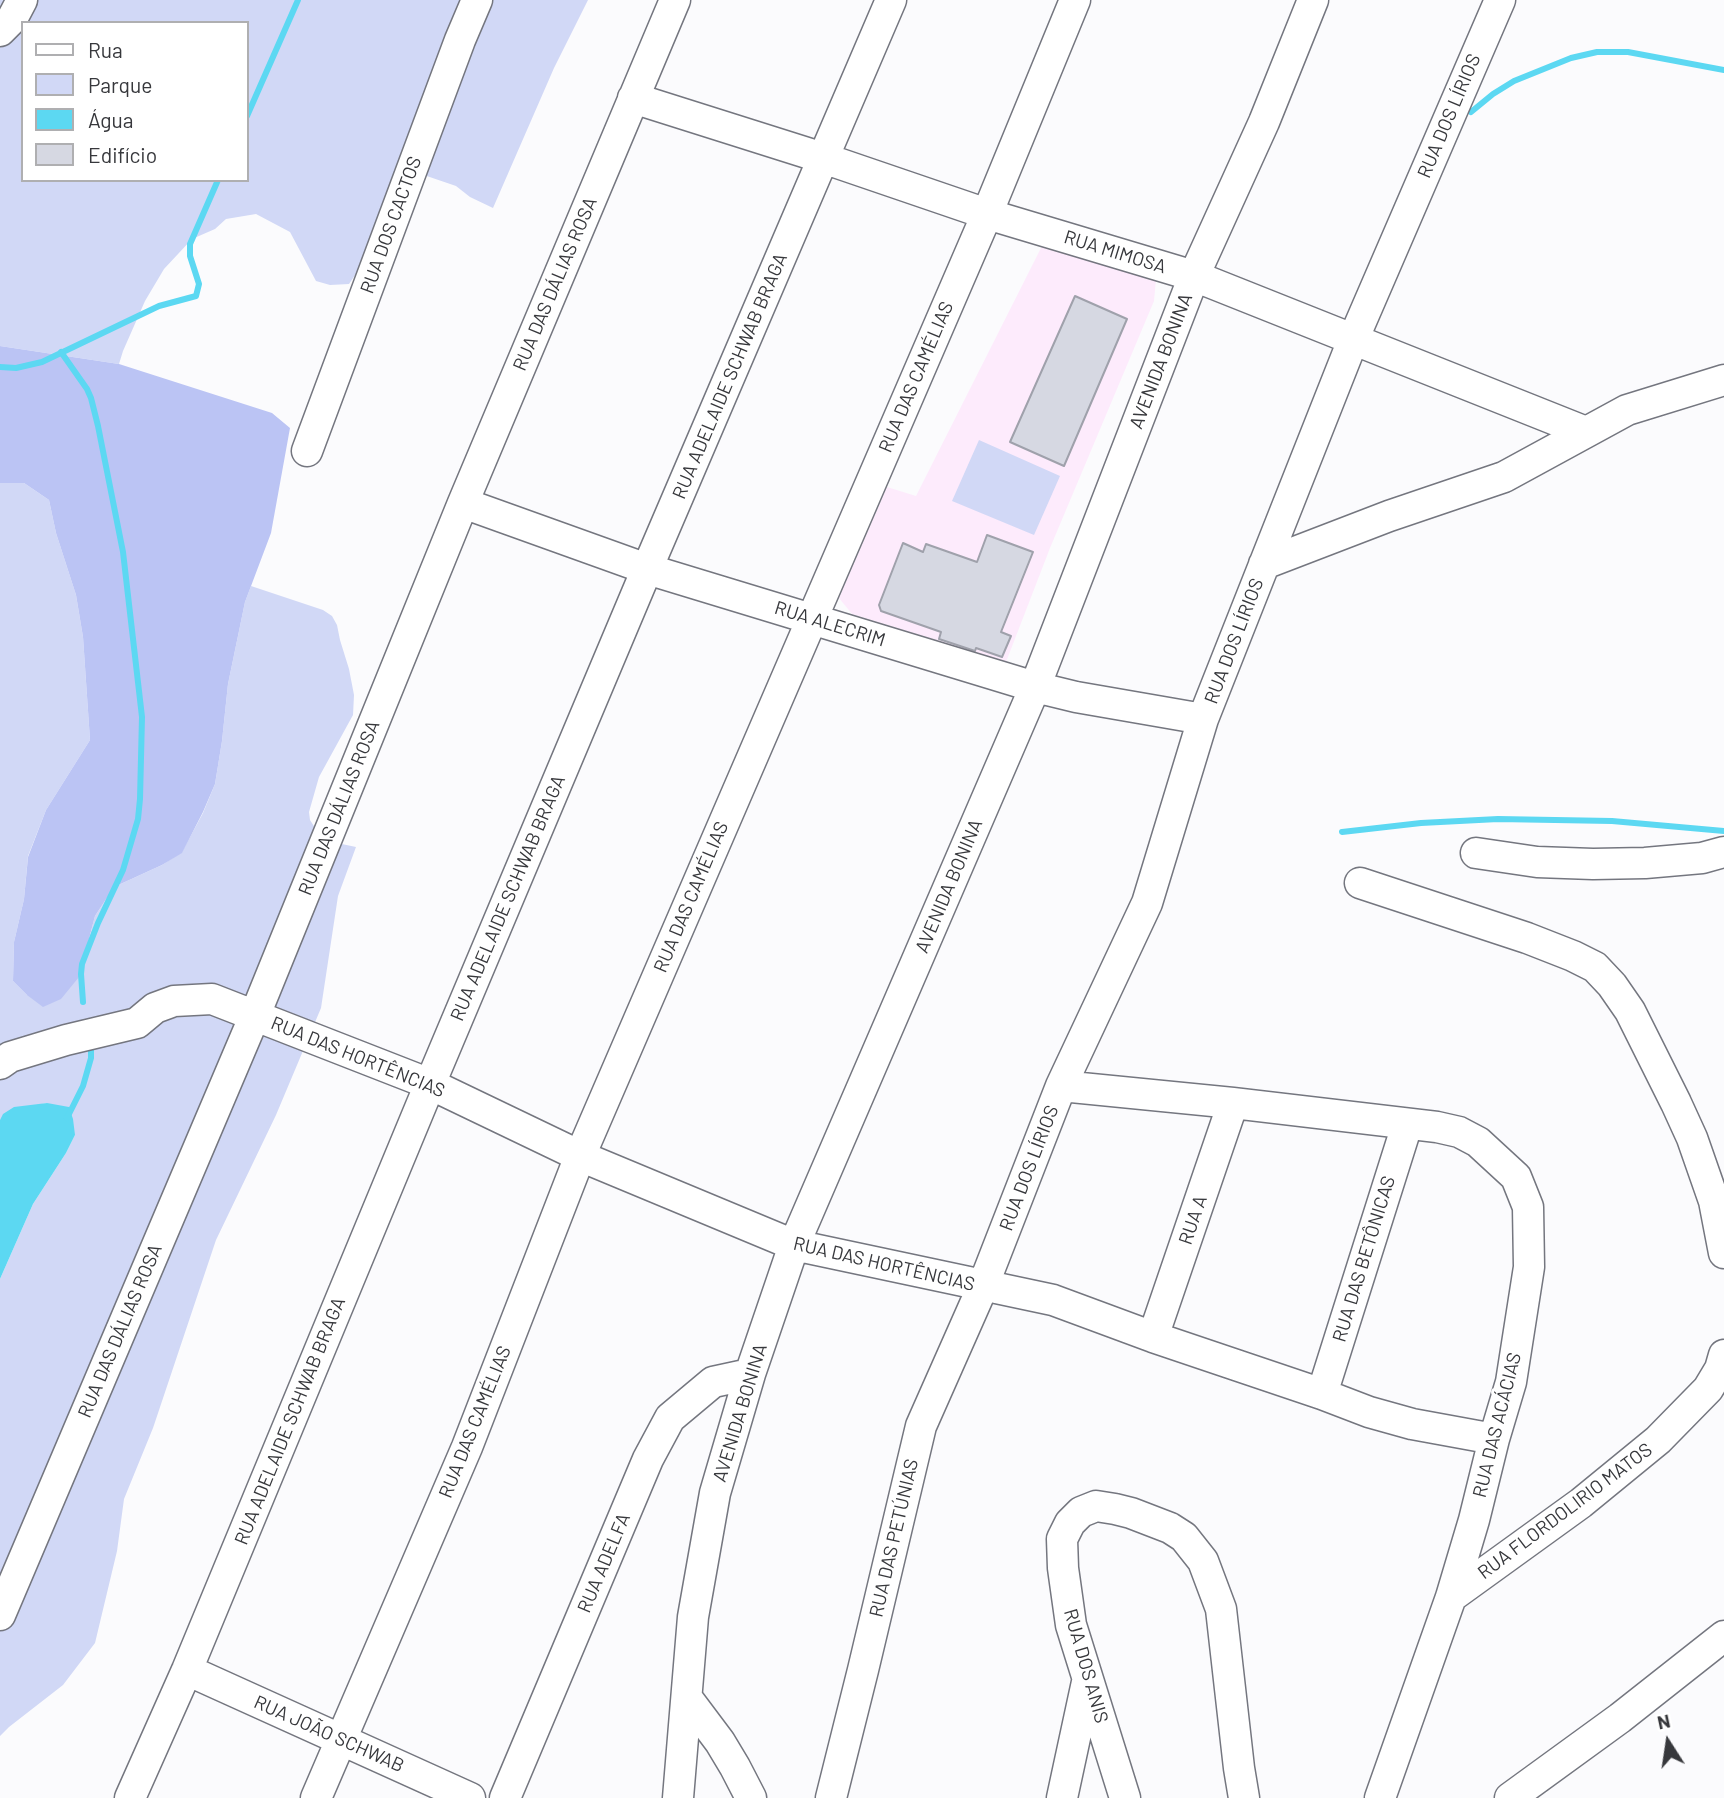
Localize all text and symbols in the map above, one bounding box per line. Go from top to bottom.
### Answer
legend [21,21,248,182]
text: Rua [88,37,123,62]
street label: RUA DOS LÍRIOS [1413,50,1485,182]
text: Parque [88,72,153,97]
text: Água [88,107,134,132]
text: Edifício [88,142,157,167]
street label: RUA DOS CACTOS [356,153,426,297]
street label: RUA DAS DÁLIAS ROSA [508,194,602,374]
street label: RUA MIMOSA [1061,226,1169,278]
street label: RUA ADELAIDE SCHWAB BRAGA [668,250,792,502]
street label: AVENIDA BONINA [1125,290,1197,432]
street label: RUA DAS CAMÉLIAS [874,298,958,456]
street label: RUA DOS LÍRIOS [1200,575,1268,707]
street label: RUA ALECRIM [772,596,888,652]
street label: RUA DAS DÁLIAS ROSA [293,717,385,899]
street label: RUA ADELAIDE SCHWAB BRAGA [446,772,570,1024]
street label: AVENIDA BONINA [911,816,987,956]
street label: RUA DAS CAMÉLIAS [649,818,733,976]
street label: RUA DAS HORTÊNCIAS [268,1012,448,1102]
street label: RUA DOS LÍRIOS [995,1102,1063,1234]
street label: RUA DAS BETÔNICAS [1328,1173,1400,1345]
street label: RUA A [1174,1192,1212,1248]
street label: RUA DAS HORTÊNCIAS [791,1232,977,1296]
street label: RUA DAS DÁLIAS ROSA [73,1241,167,1421]
street label: RUA ADELAIDE SCHWAB BRAGA [230,1294,350,1548]
street label: AVENIDA BONINA [708,1341,772,1485]
street label: RUA DAS CAMÉLIAS [434,1343,516,1501]
street label: RUA DAS ACÁCIAS [1468,1350,1526,1500]
street label: RUA FLORDOLIRIO MATOS [1473,1438,1657,1584]
street label: RUA DAS PETÚNIAS [865,1457,923,1619]
street label: RUA ADELFA [573,1510,635,1616]
street label: RUA DOS ANIS [1059,1606,1113,1726]
street label: RUA JOÃO SCHWAB [250,1691,408,1777]
north arrow [1633,1707,1703,1777]
text: N [1655,1708,1672,1734]

